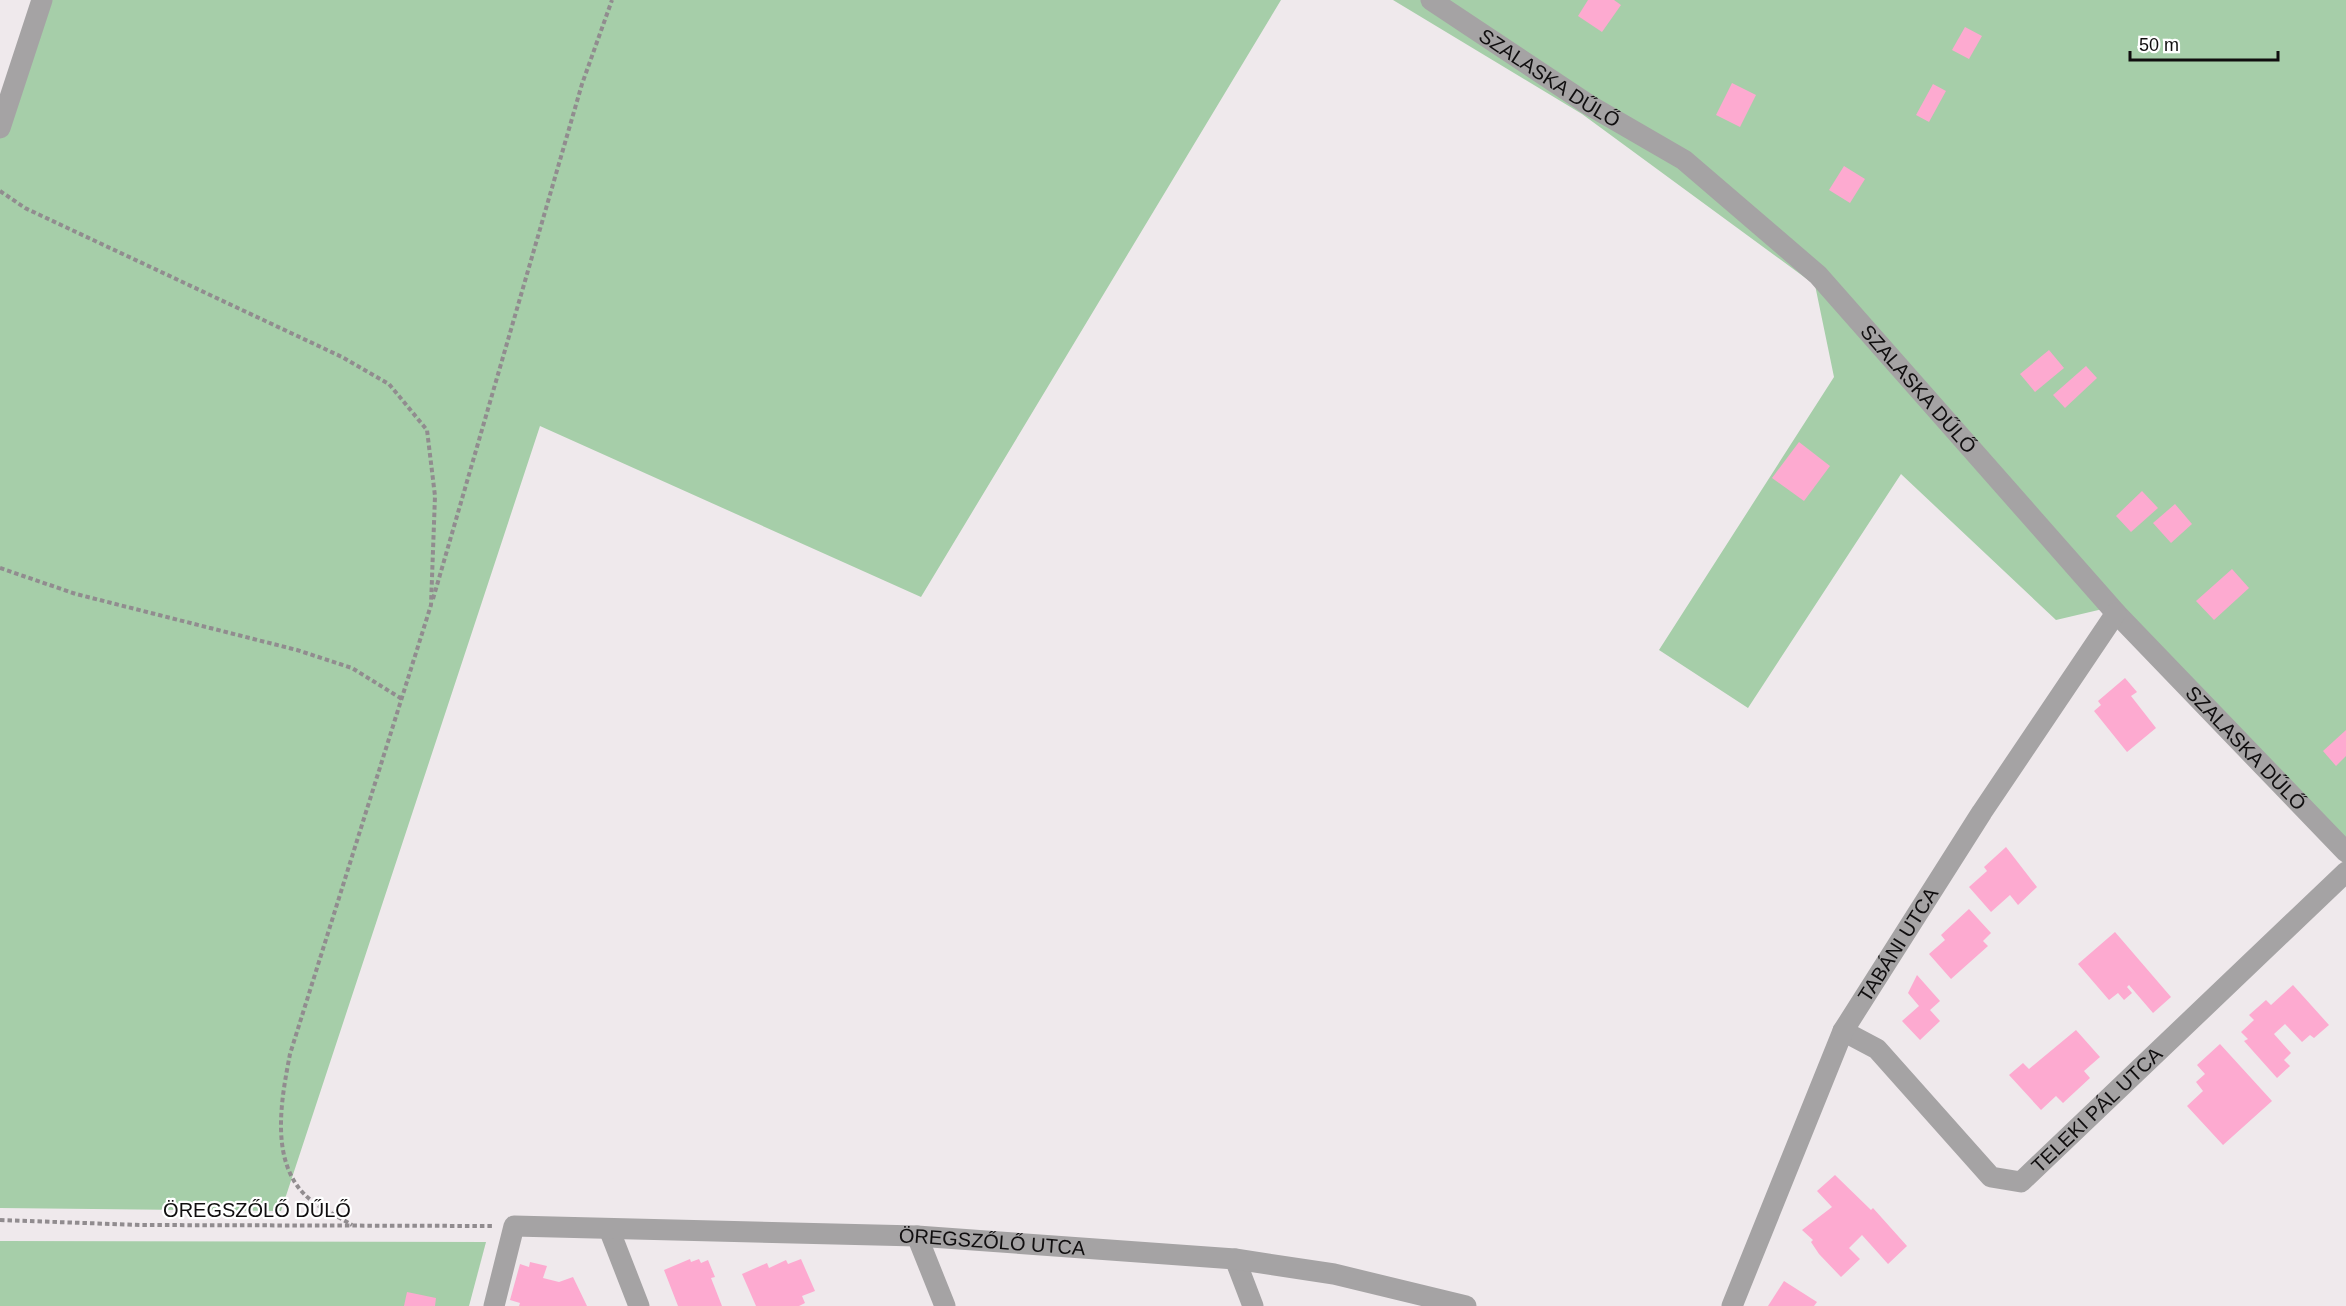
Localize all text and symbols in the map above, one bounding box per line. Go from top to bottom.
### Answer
street label: SZALASKA DŰLŐ [1475,24,1624,132]
scale bar [2130,24,2278,62]
text: 50 m [2139,35,2179,55]
street label: SZALASKA DŰLŐ [1856,320,1981,458]
street label: SZALASKA DŰLŐ [2181,681,2310,815]
street label: TABÁNI UTCA [1854,883,1943,1006]
street label: TELEKI PÁL UTCA [2027,1042,2167,1177]
street label: ÖREGSZŐLŐ DŰLŐ [163,1199,351,1221]
street label: ÖREGSZŐLŐ UTCA [899,1225,1087,1259]

